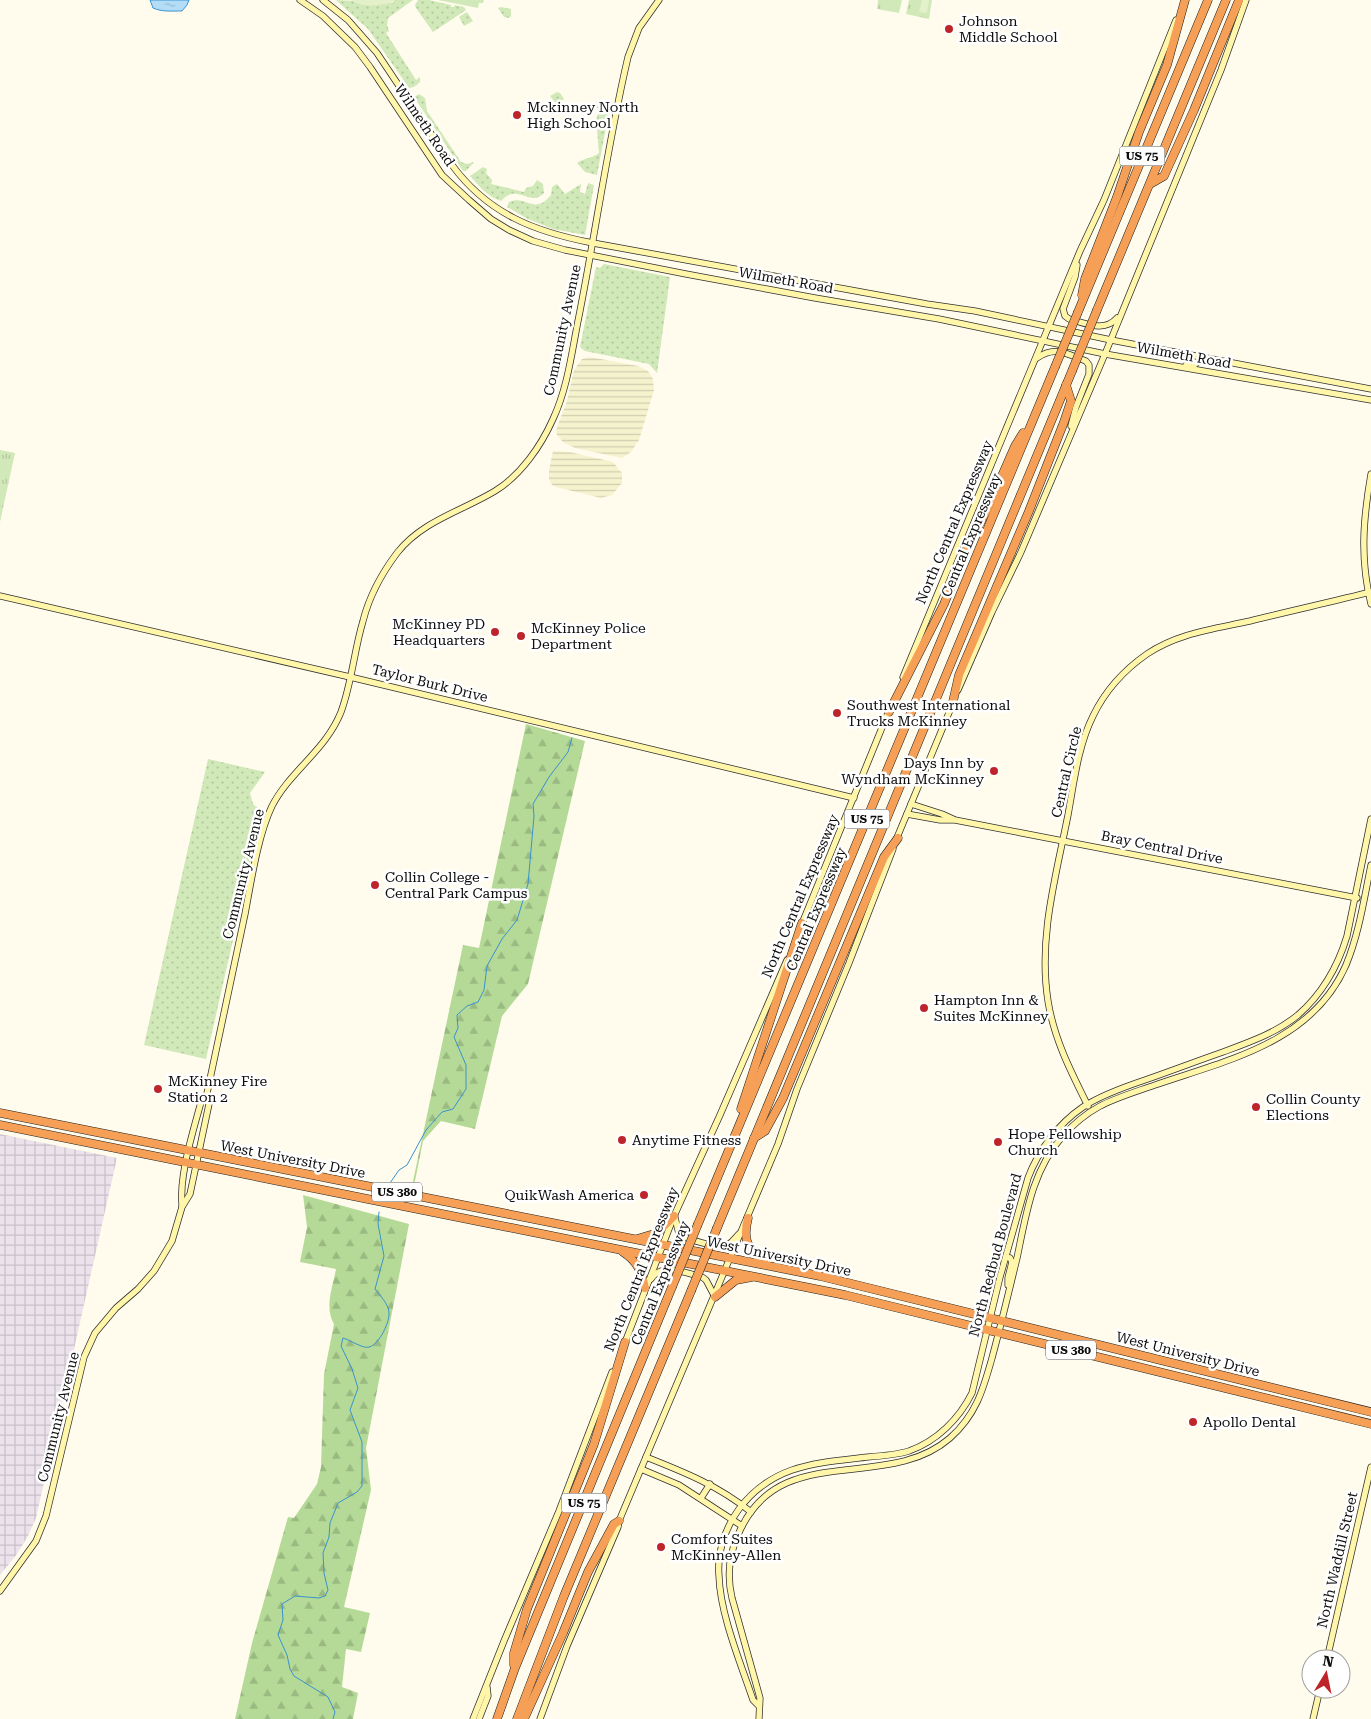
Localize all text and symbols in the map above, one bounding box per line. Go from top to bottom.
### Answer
place label: Johnson Middle School [959,13,1058,45]
marker: Johnson Middle School [943,23,955,35]
street label: Wilmeth Road [392,81,458,169]
place label: Mckinney North High School [527,99,639,131]
marker: Mckinney North High School [511,109,523,121]
road number: US 75 [1120,146,1164,166]
street label: Community Avenue [540,263,584,397]
street label: Wilmeth Road [738,264,835,296]
street label: Wilmeth Road [1136,339,1233,371]
street label: North Central Expressway [912,438,996,606]
street label: Central Expressway [937,471,1005,599]
place label: McKinney PD Headquarters [392,616,485,648]
place label: McKinney Police Department [531,620,646,652]
marker: McKinney PD Headquarters [489,626,501,638]
marker: McKinney Police Department [515,630,527,642]
street label: Taylor Burk Drive [370,661,490,705]
place label: Southwest International Trucks McKinney [847,697,1011,729]
marker: Southwest International Trucks McKinney [831,707,843,719]
street label: Central Circle [1048,724,1084,819]
place label: Days Inn by Wyndham McKinney [841,755,985,787]
marker: Days Inn by Wyndham McKinney [988,765,1000,777]
street label: Community Avenue [219,807,267,941]
road number: US 75 [844,810,890,829]
street label: North Central Expressway [758,812,842,980]
street label: Bray Central Drive [1100,827,1225,867]
street label: Central Expressway [782,845,850,973]
place label: Collin College - Central Park Campus [385,869,528,901]
marker: Collin College - Central Park Campus [369,879,381,891]
place label: Hampton Inn & Suites McKinney [934,992,1049,1024]
marker: Hampton Inn & Suites McKinney [918,1002,930,1014]
place label: McKinney Fire Station 2 [168,1073,268,1105]
marker: McKinney Fire Station 2 [152,1083,164,1095]
place label: Collin County Elections [1266,1091,1361,1123]
marker: Collin County Elections [1250,1101,1262,1113]
place label: Hope Fellowship Church [1008,1126,1122,1158]
place label: Anytime Fitness [632,1132,741,1148]
marker: Anytime Fitness [616,1134,628,1146]
marker: Hope Fellowship Church [992,1136,1004,1148]
street label: West University Drive [219,1137,367,1181]
street label: North Redbud Boulevard [965,1171,1025,1339]
road number: US 380 [372,1182,422,1202]
street label: North Central Expressway [600,1184,682,1354]
place label: QuikWash America [504,1187,634,1203]
marker: QuikWash America [638,1189,650,1201]
street label: Central Expressway [627,1218,693,1348]
street label: West University Drive [705,1233,853,1279]
street label: West University Drive [1115,1328,1262,1380]
road number: US 380 [1046,1340,1096,1360]
street label: Community Avenue [34,1350,82,1484]
place label: Apollo Dental [1203,1414,1297,1430]
marker: Apollo Dental [1187,1416,1199,1428]
street label: North Waddill Street [1314,1490,1360,1630]
road number: US 75 [562,1494,606,1512]
place label: Comfort Suites McKinney-Allen [671,1531,781,1563]
marker: Comfort Suites McKinney-Allen [655,1541,667,1553]
north arrow [1301,1649,1351,1699]
text: N [1322,1652,1335,1670]

